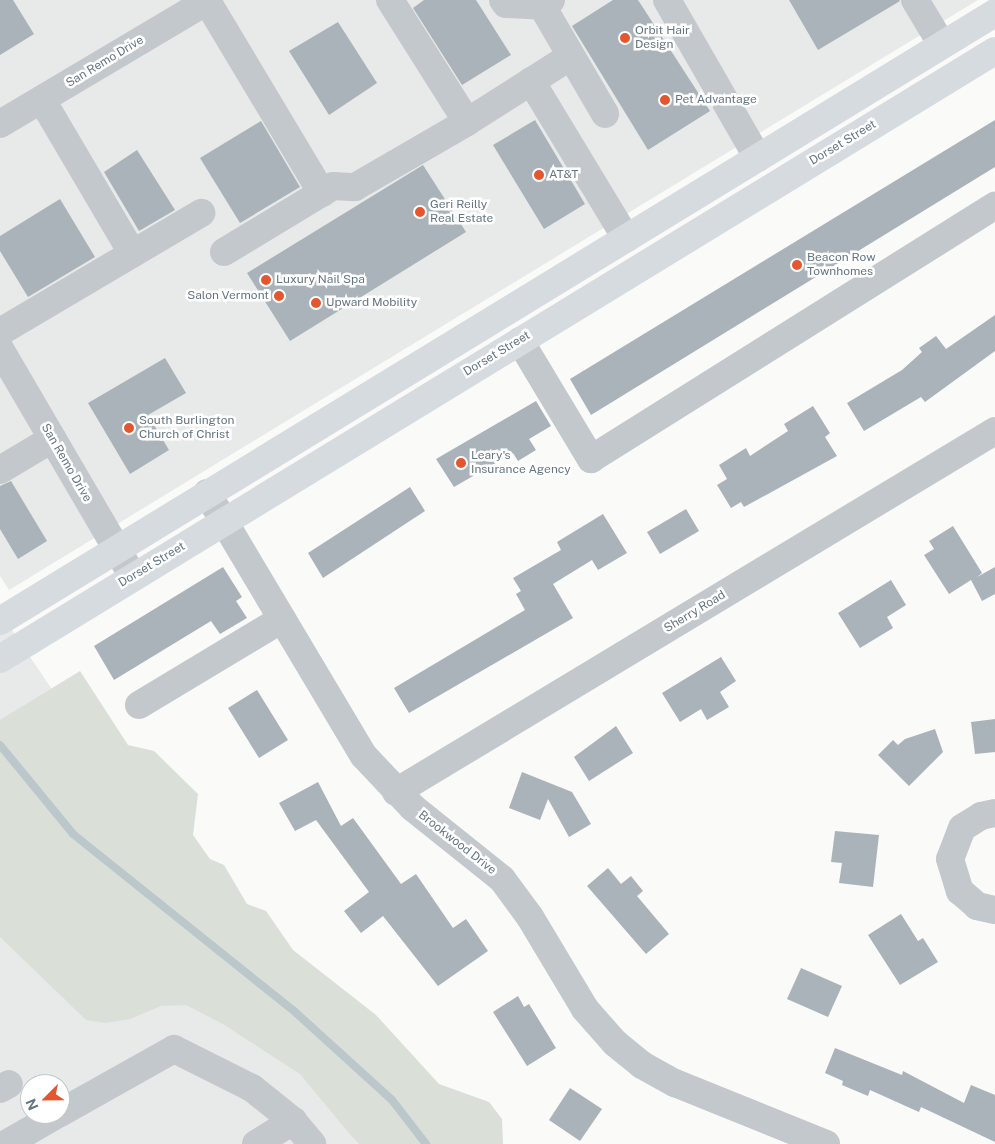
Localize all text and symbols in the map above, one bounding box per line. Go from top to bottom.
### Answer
place label: Orbit Hair Design [635,24,690,52]
marker: Orbit Hair Design [619,32,631,44]
street label: San Remo Drive [64,33,146,91]
place label: Pet Advantage [675,93,757,107]
marker: Pet Advantage [659,94,671,106]
street label: Dorset Street [807,118,879,168]
place label: AT&T [549,168,578,182]
marker: AT&T [533,169,545,181]
place label: Geri Reilly Real Estate [430,198,493,226]
marker: Geri Reilly Real Estate [414,206,426,218]
place label: Beacon Row Townhomes [807,251,876,279]
marker: Beacon Row Townhomes [791,259,803,271]
place label: Luxury Nail Spa [276,273,365,287]
marker: Luxury Nail Spa [260,274,272,286]
place label: Salon Vermont [187,289,269,303]
marker: Salon Vermont [273,290,285,302]
place label: Upward Mobility [326,296,417,310]
marker: Upward Mobility [310,297,322,309]
street label: Dorset Street [461,329,533,379]
place label: South Burlington Church of Christ [139,414,234,442]
street label: San Remo Drive [38,421,94,505]
marker: South Burlington Church of Christ [123,422,135,434]
place label: Leary's Insurance Agency [471,449,571,477]
marker: Leary's Insurance Agency [455,457,467,469]
street label: Dorset Street [116,540,188,590]
street label: Sherry Road [662,588,728,636]
street label: Brookwood Drive [415,808,499,878]
north arrow [20,1074,70,1124]
text: N [23,1096,42,1113]

